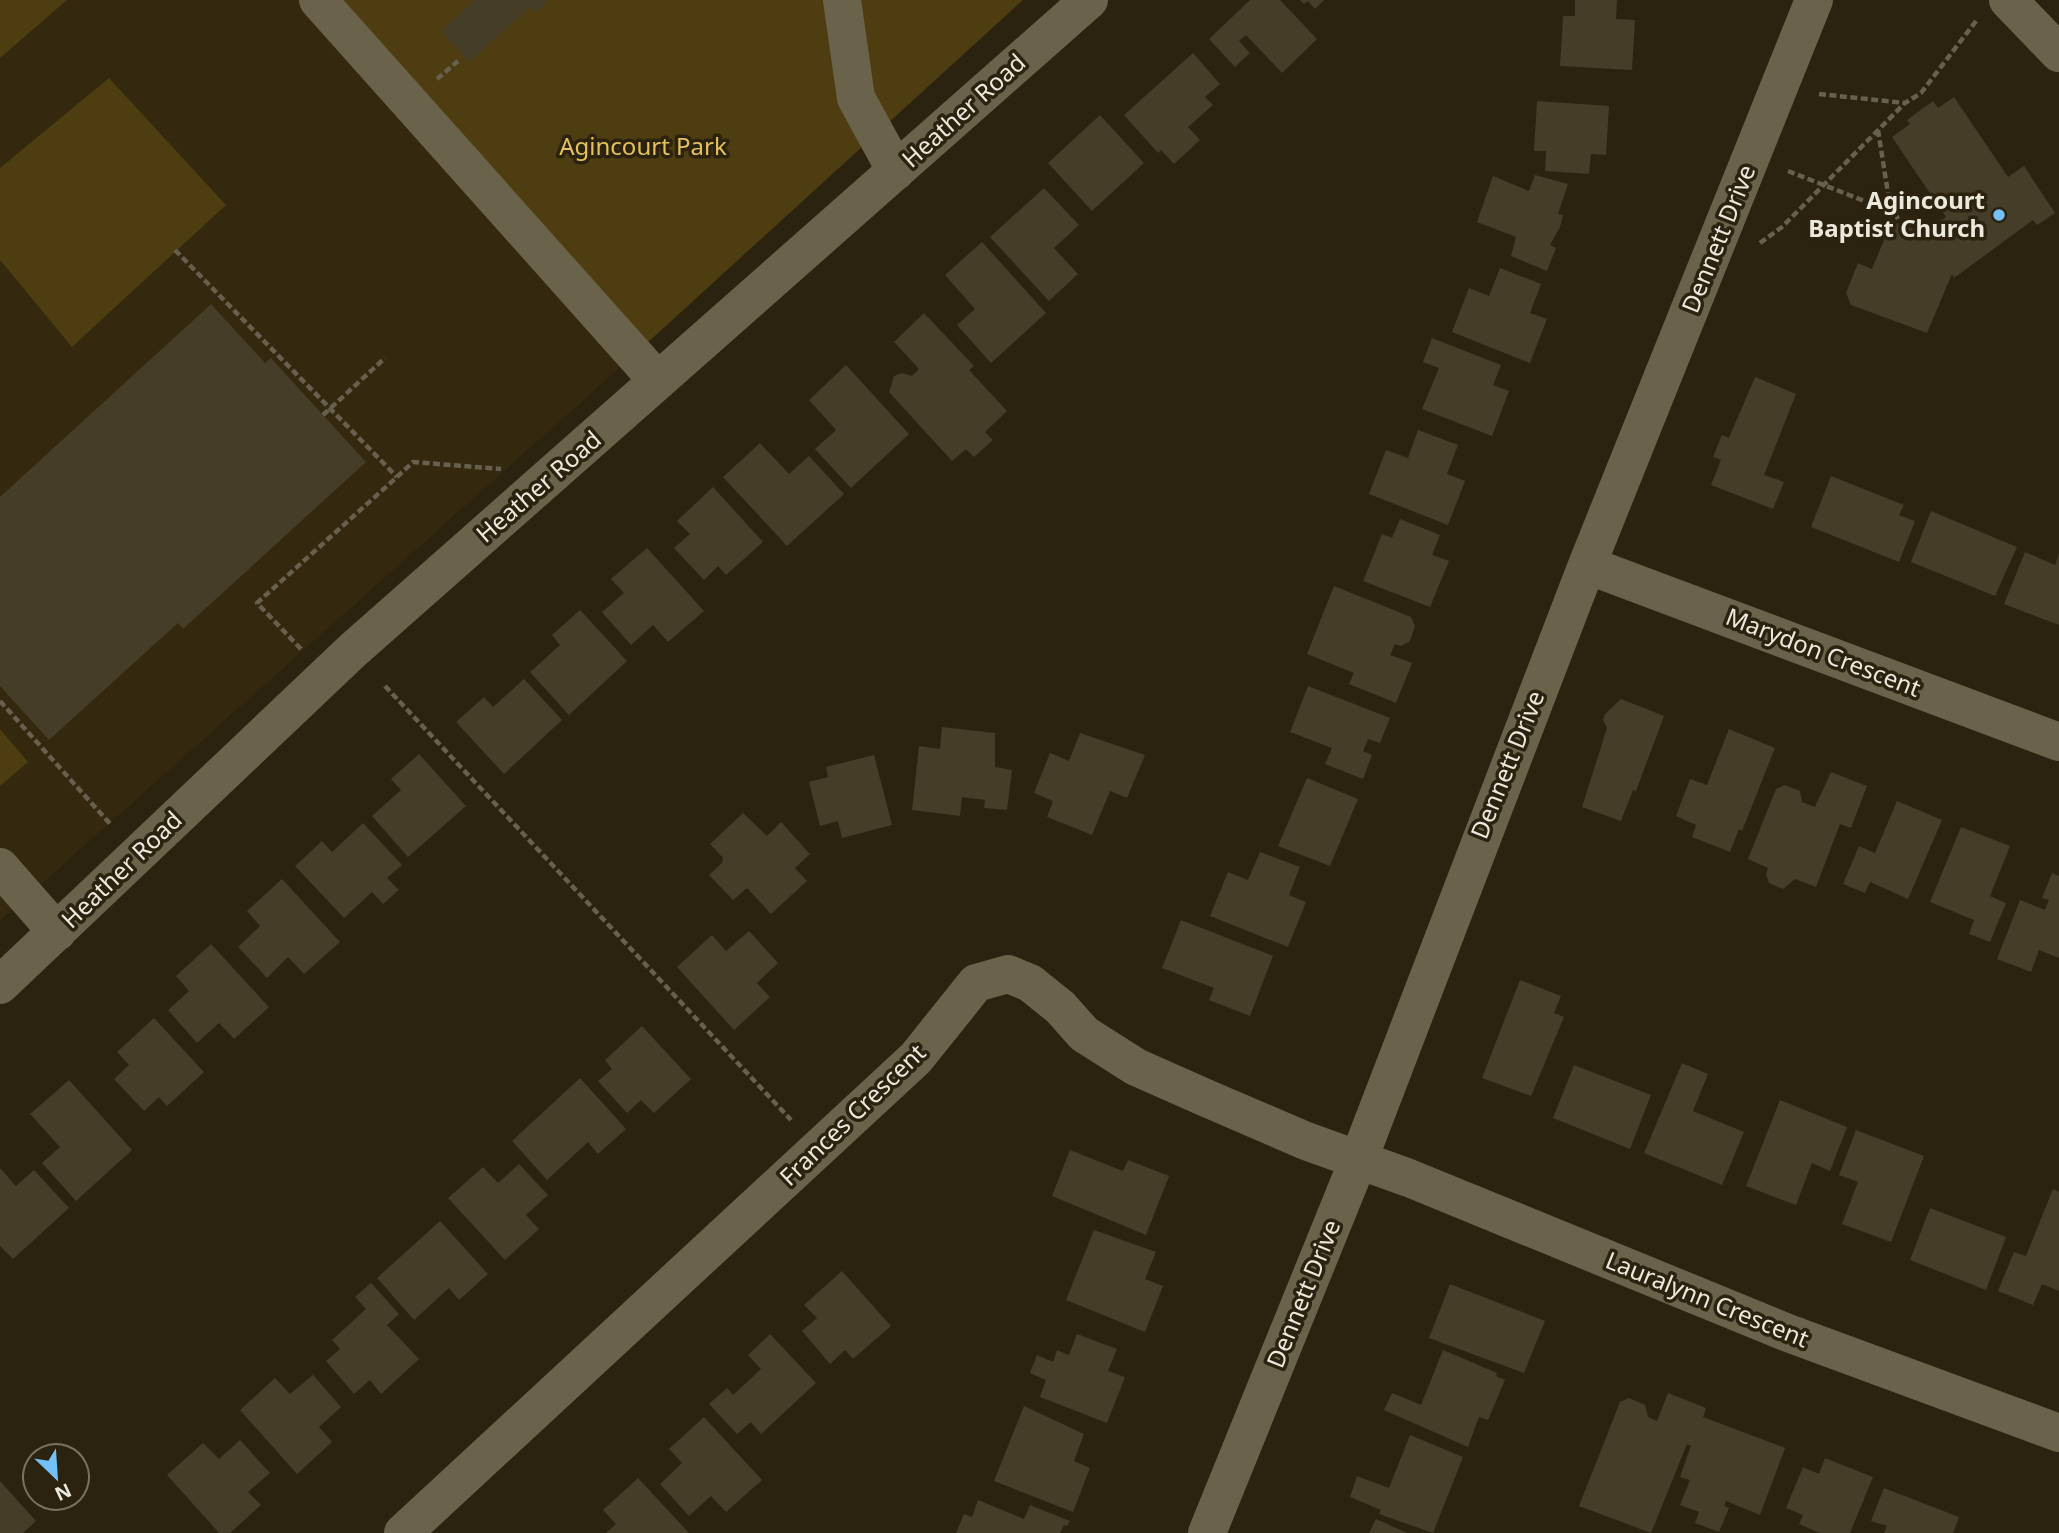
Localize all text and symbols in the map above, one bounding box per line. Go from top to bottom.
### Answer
street label: Heather Road [894,46,1032,174]
park label: Agincourt Park [559,129,727,162]
street label: Dennett Drive [1673,159,1762,317]
place label: Agincourt Baptist Church [1808,183,1985,244]
marker: Agincourt Baptist Church [1991,207,2007,223]
street label: Heather Road [468,422,608,549]
street label: Marydon Crescent [1722,599,1926,704]
street label: Dennett Drive [1462,685,1551,843]
street label: Heather Road [54,803,188,935]
street label: Frances Crescent [772,1035,932,1192]
street label: Dennett Drive [1258,1214,1347,1372]
street label: Lauralynn Crescent [1601,1243,1814,1355]
north arrow [21,1442,91,1512]
text: N [51,1477,76,1507]

